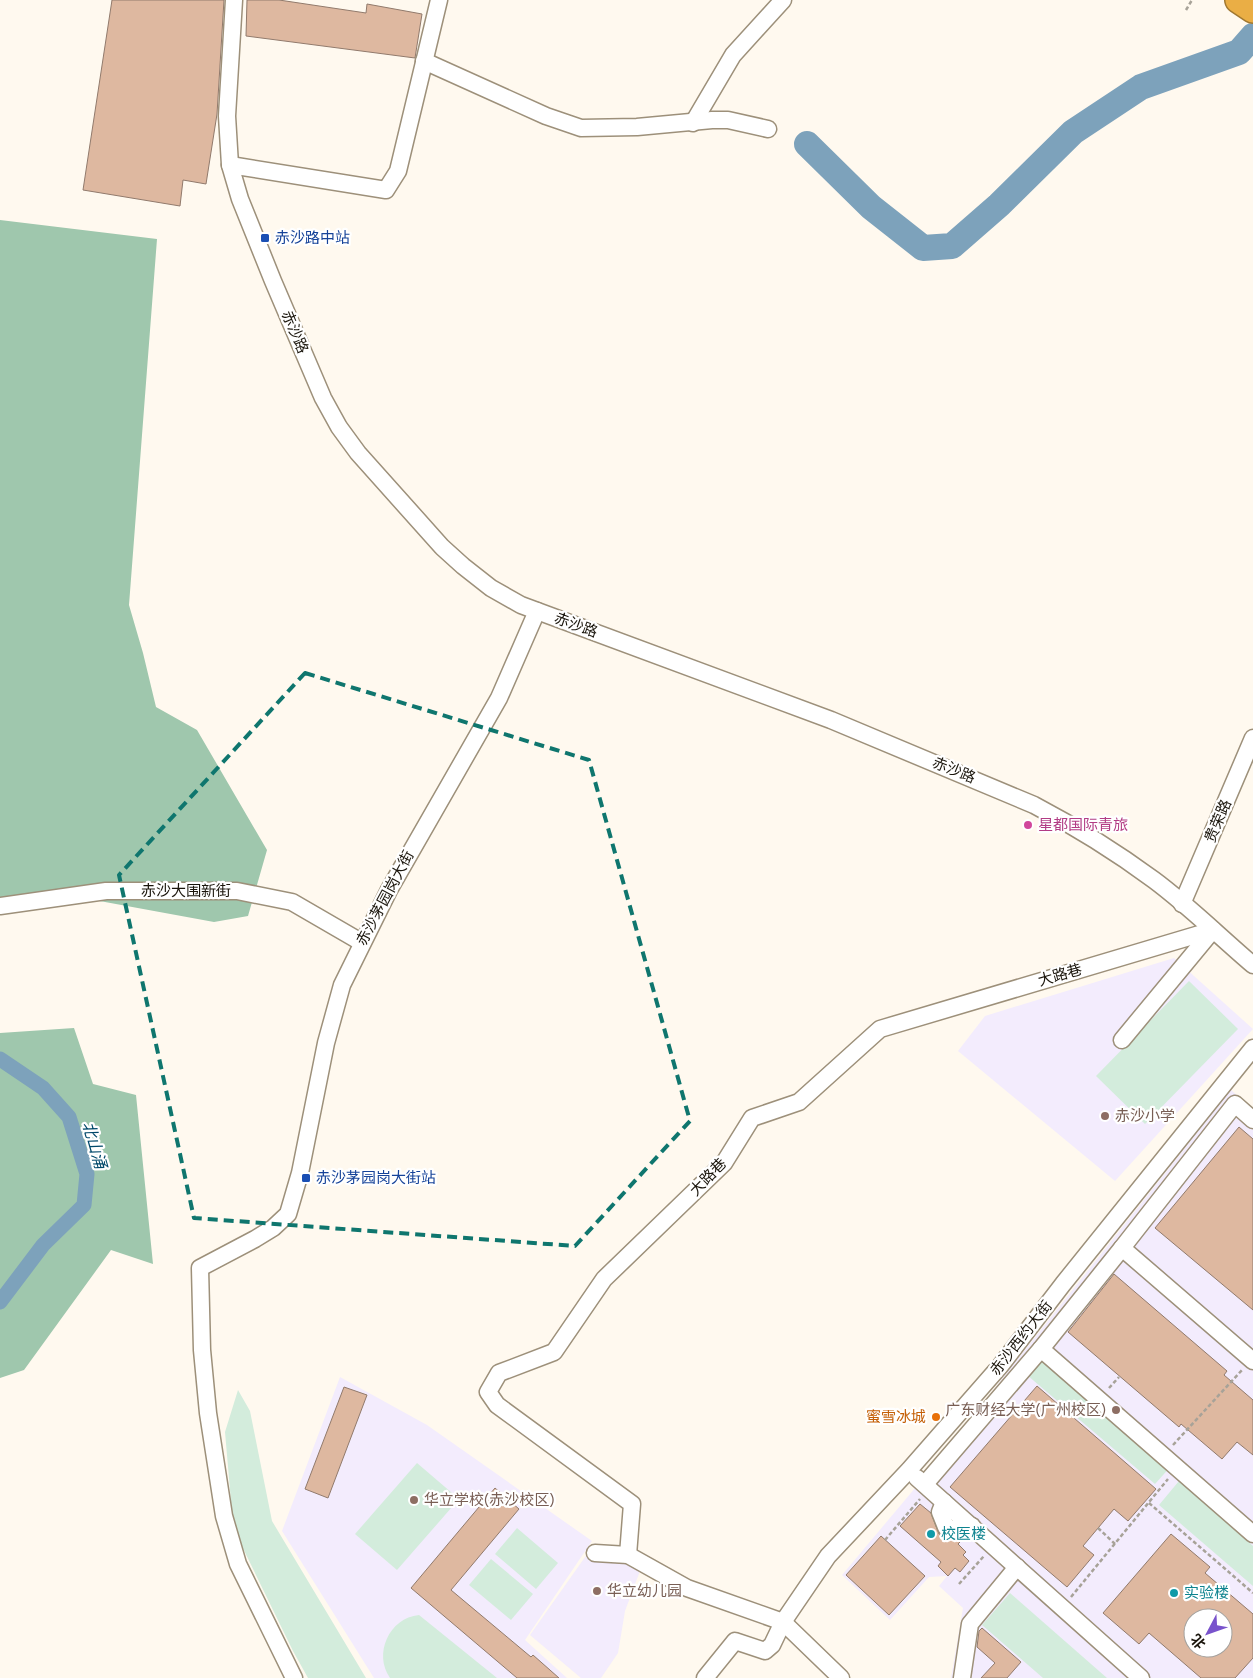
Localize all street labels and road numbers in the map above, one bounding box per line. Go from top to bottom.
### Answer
street label: 赤沙路 [278,308,312,356]
street label: 赤沙路 [552,609,600,641]
street label: 赤沙路 [930,753,978,787]
street label: 贵荣路 [1201,797,1235,845]
street label: 赤沙茅园岗大街 [352,847,418,949]
street label: 赤沙大围新街 [141,882,231,900]
street label: 大路巷 [1036,960,1084,990]
street label: 大路巷 [686,1155,730,1199]
street label: 赤沙西约大街 [986,1297,1056,1379]

